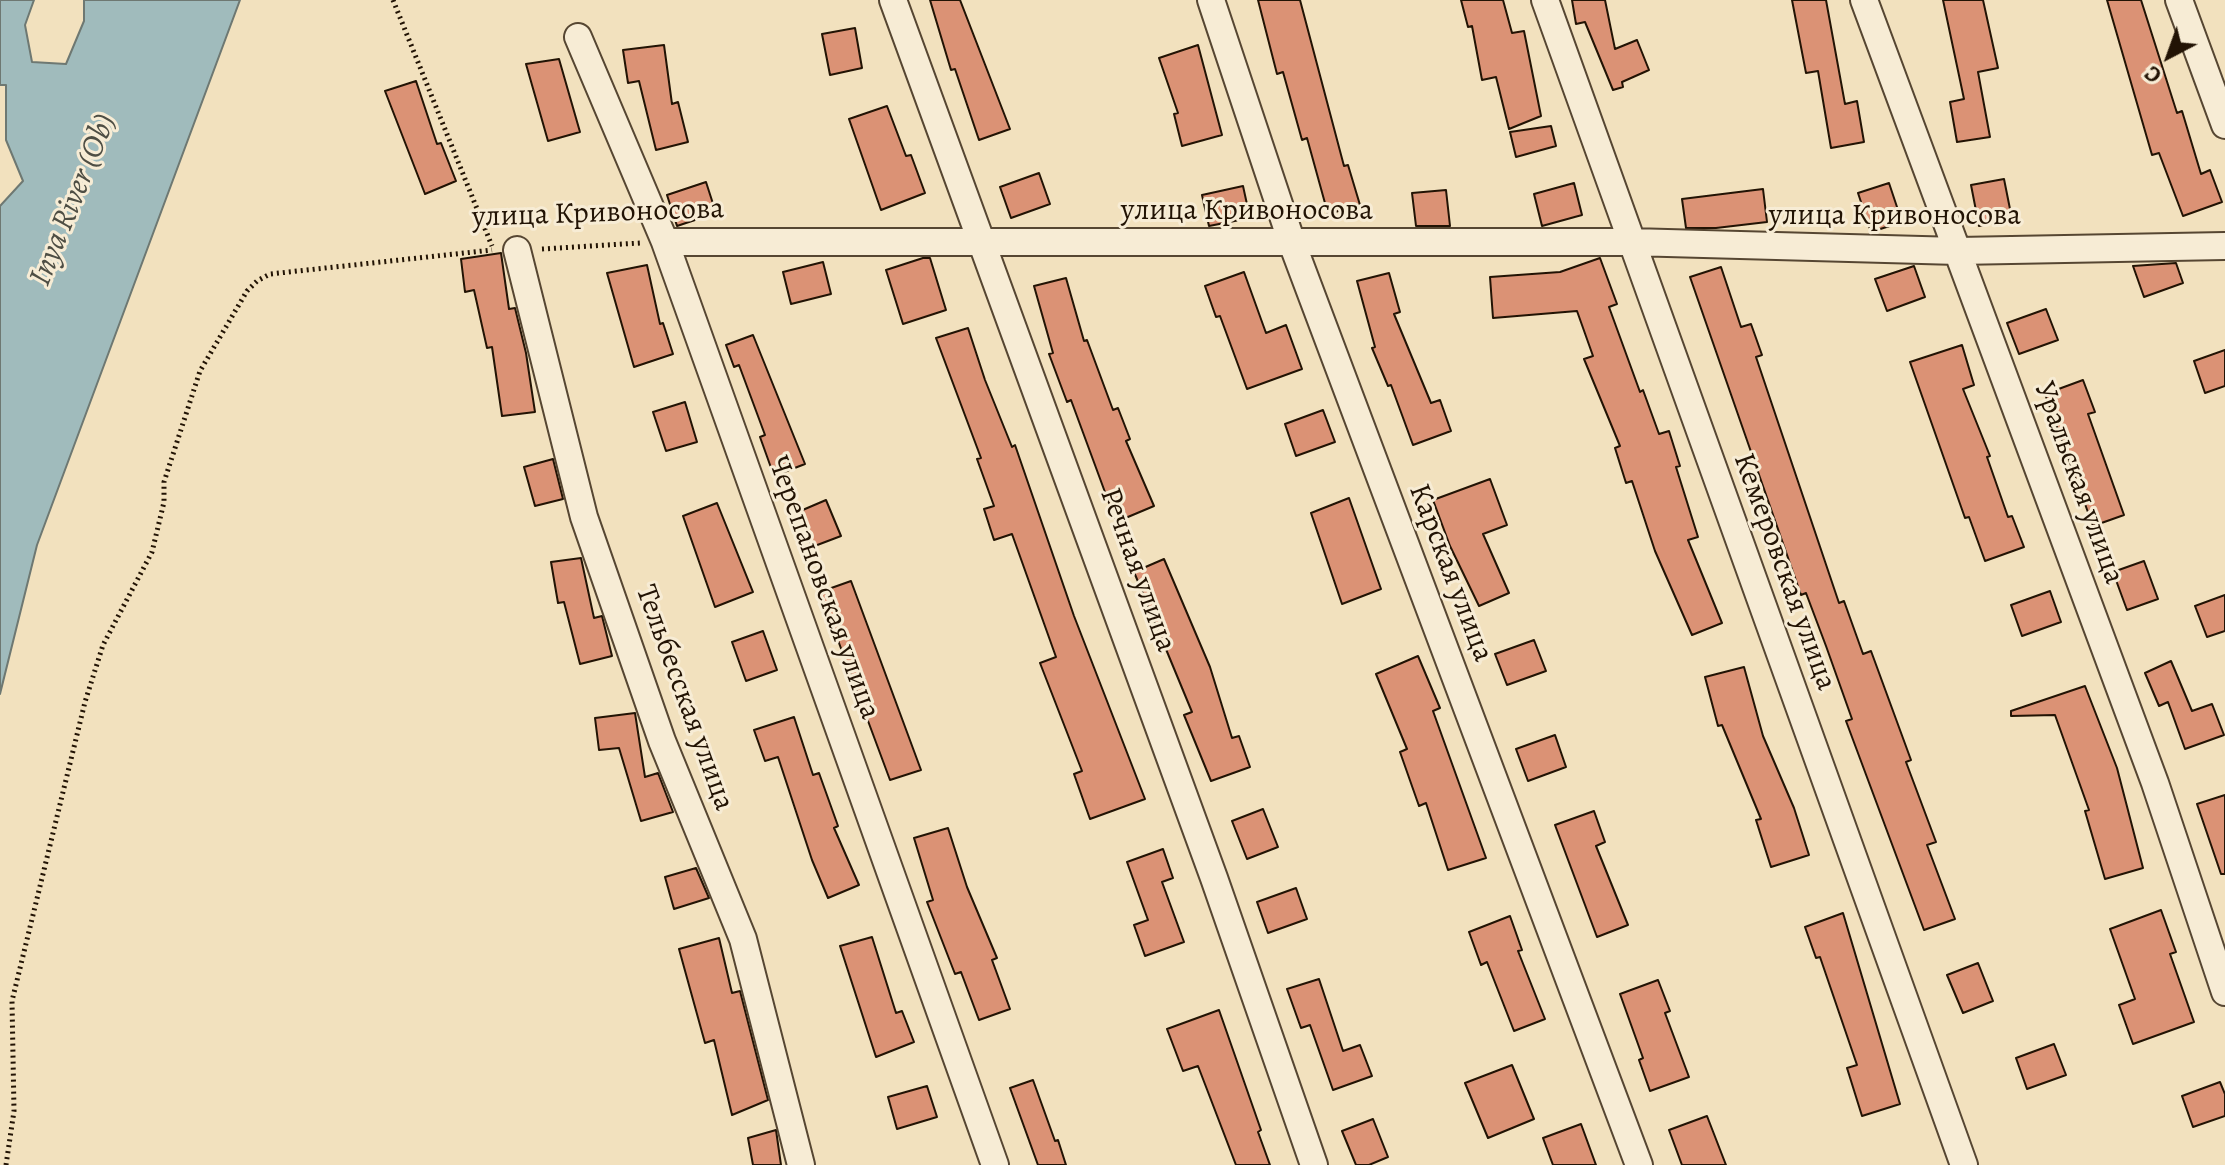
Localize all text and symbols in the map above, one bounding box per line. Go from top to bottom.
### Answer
north arrow [2129,16,2209,96]
text: С [2138,58,2168,90]
water label: Inya River (Ob) [22,108,126,292]
street label: улица Кривоносова [471,192,725,236]
street label: улица Кривоносова [1121,194,1373,230]
street label: улица Кривоносова [1769,199,2021,235]
street label: Уральская улица [2025,377,2131,589]
street label: Кемеровская улица [1724,449,1844,695]
street label: Черепановская улица [759,452,887,724]
street label: Карская улица [1400,479,1500,667]
street label: Речная улица [1091,483,1183,657]
street label: Тельбесская улица [627,580,741,816]

